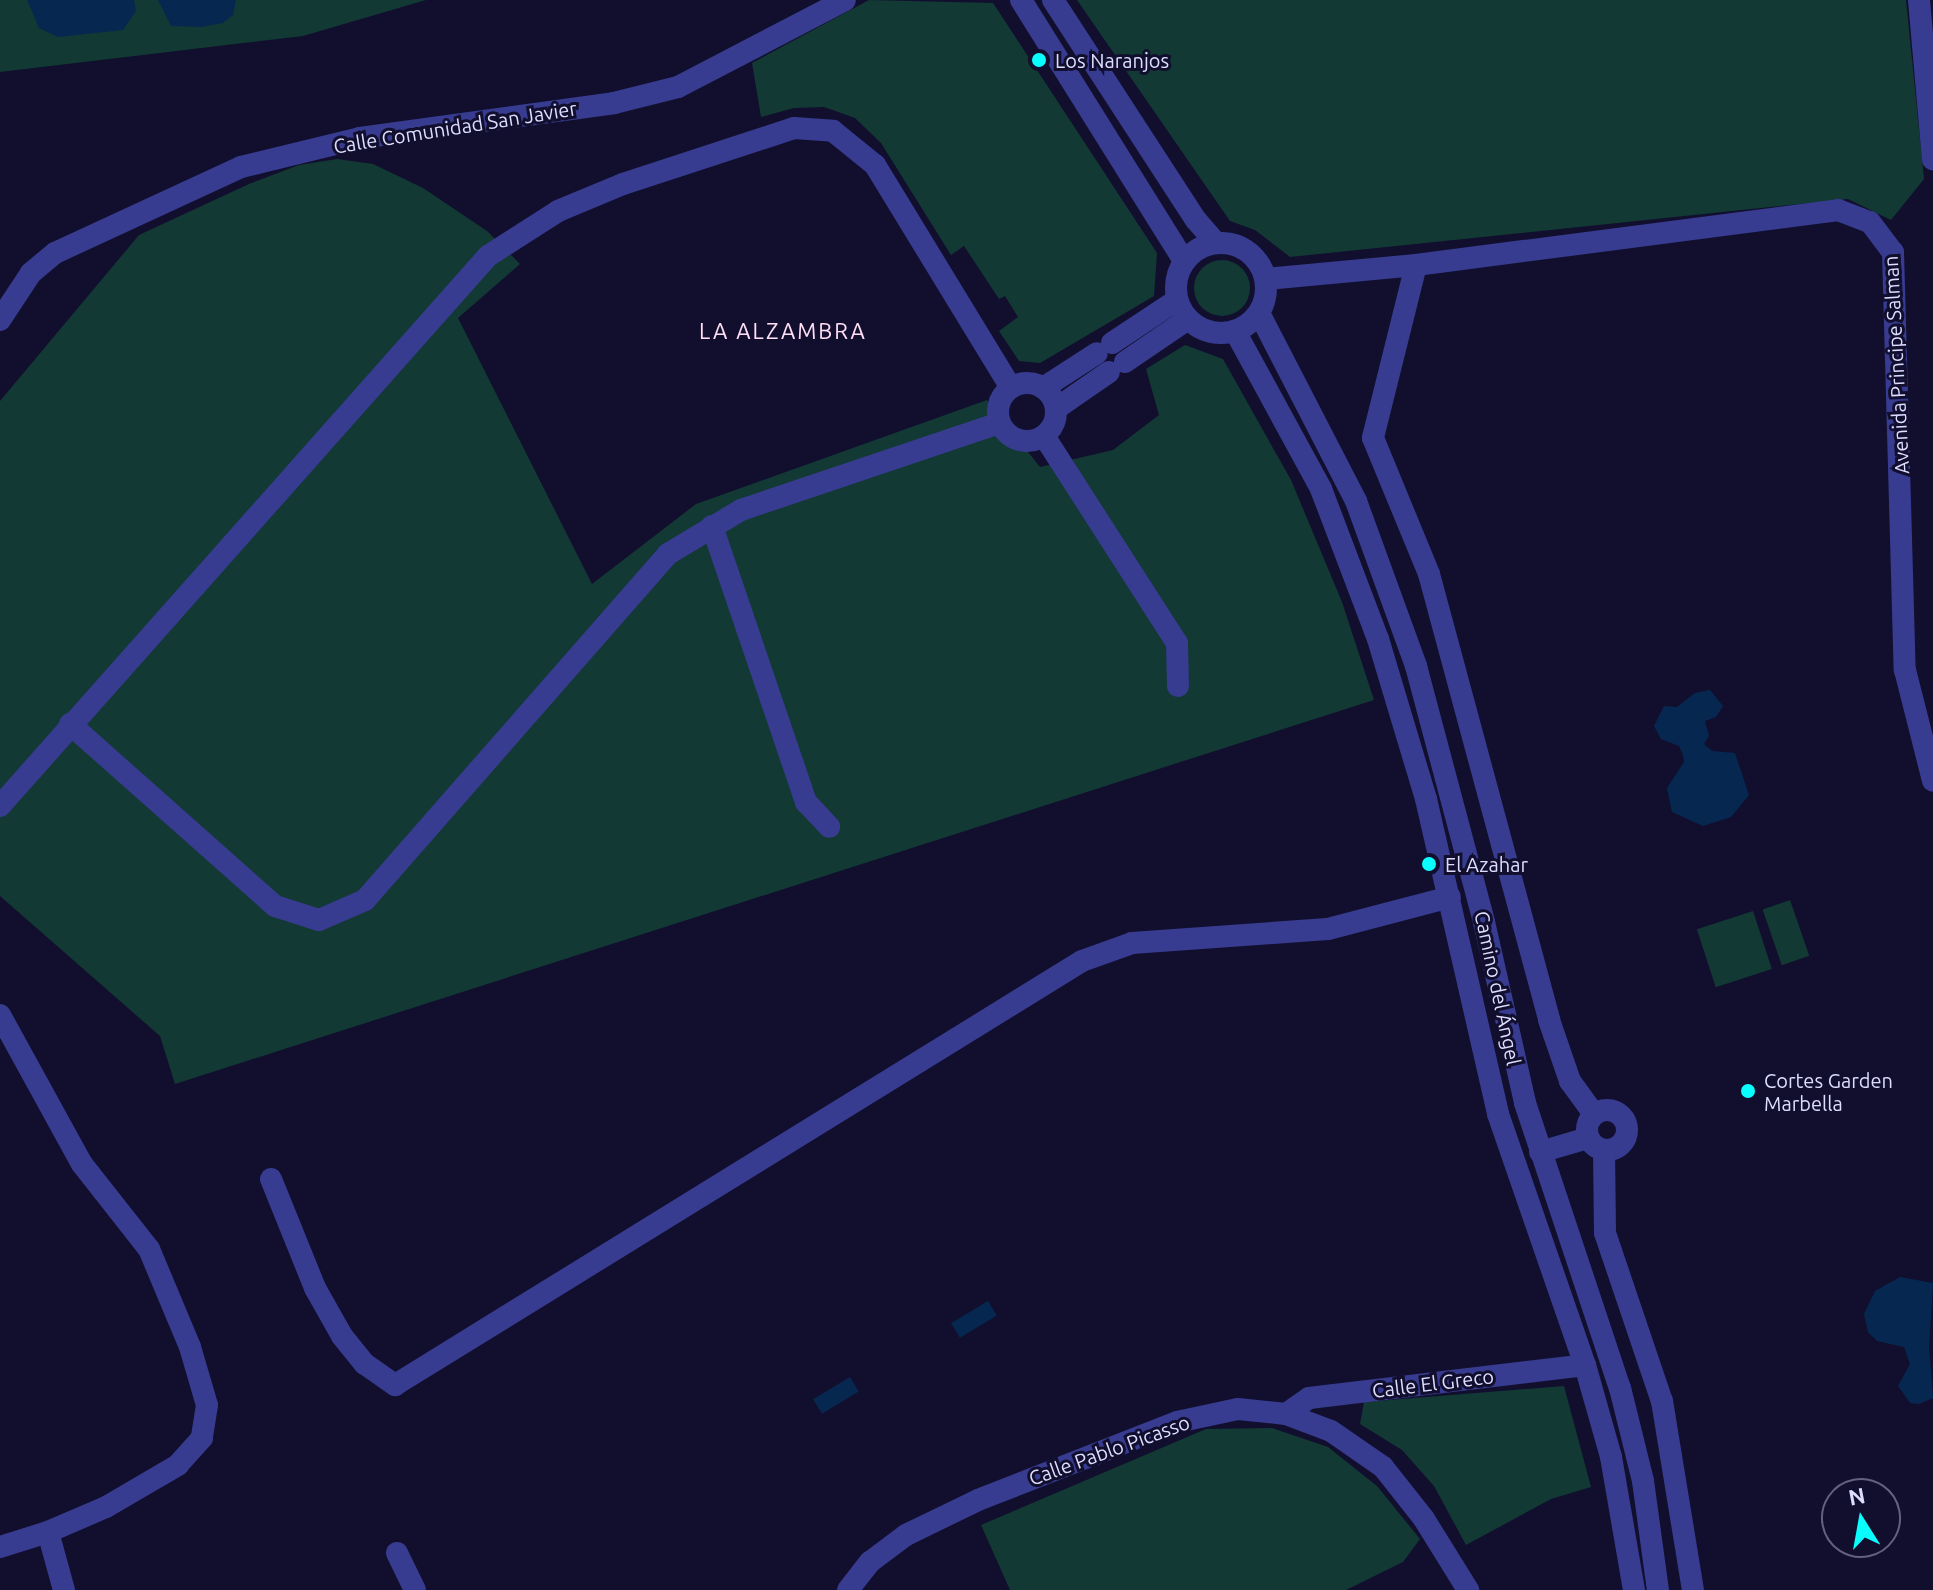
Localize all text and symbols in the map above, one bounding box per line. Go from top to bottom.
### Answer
place label: Los Naranjos [1055,48,1169,72]
marker: Los Naranjos [1030,51,1048,69]
street label: Calle Comunidad San Javier [332,96,578,158]
street label: Avenida Principe Salman [1878,255,1914,475]
district label: LA ALZAMBRA [699,318,867,344]
place label: El Azahar [1445,852,1528,876]
marker: El Azahar [1420,855,1438,873]
street label: Camino del Ángel [1470,909,1526,1067]
place label: Cortes Garden Marbella [1764,1068,1893,1115]
marker: Cortes Garden Marbella [1739,1082,1757,1100]
street label: Calle El Greco [1371,1364,1495,1402]
street label: Calle Pablo Picasso [1025,1410,1193,1490]
north arrow [1821,1478,1901,1558]
text: N [1846,1482,1867,1510]

